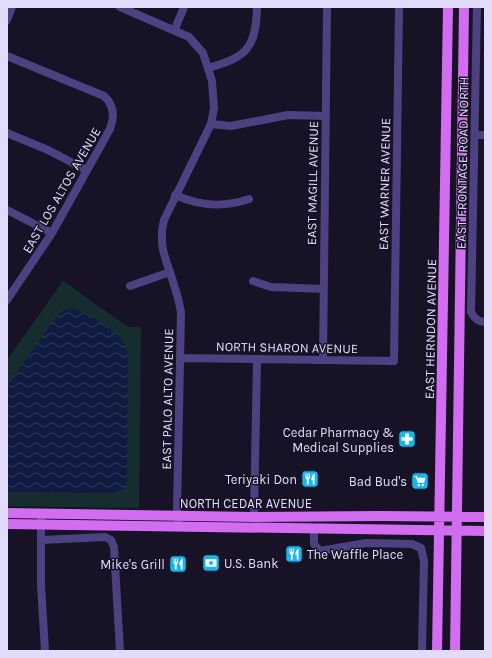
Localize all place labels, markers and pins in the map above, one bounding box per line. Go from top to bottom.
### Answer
place label: Cedar Pharmacy & Medical Supplies [283,425,394,455]
pharmacy icon: Cedar Pharmacy & Medical Supplies [397,429,417,449]
restaurant icon: Teriyaki Don [300,469,320,489]
supermarket icon: Bad Bud's [410,471,430,491]
place label: Teriyaki Don [225,472,297,487]
place label: Bad Bud's [349,474,407,489]
restaurant icon: The Waffle Place [284,544,304,564]
place label: The Waffle Place [307,547,403,562]
bank icon: U.S. Bank [201,553,221,573]
restaurant icon: Mike's Grill [168,554,188,574]
place label: U.S. Bank [224,556,278,571]
place label: Mike's Grill [100,557,165,572]

